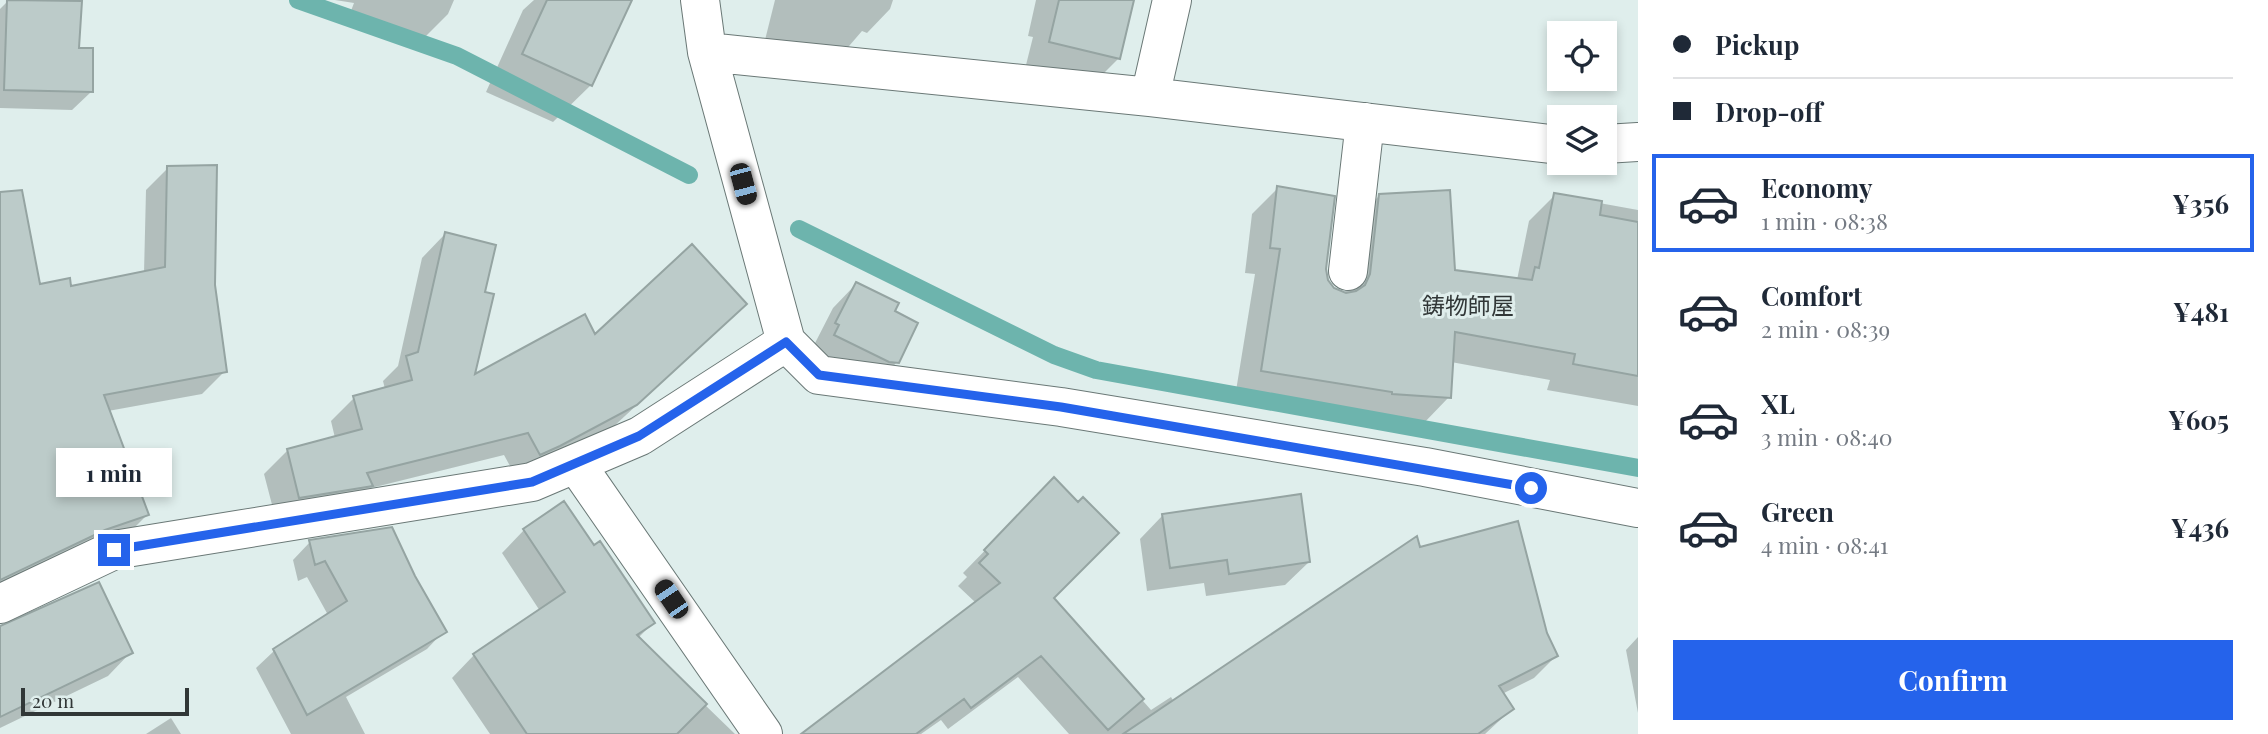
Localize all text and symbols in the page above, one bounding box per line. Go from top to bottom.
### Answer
map controls [1547,21,1617,175]
button: locate [1547,21,1617,91]
text: Pickup [1715,27,1799,62]
text: Drop-off [1715,94,1822,129]
button: layers [1547,105,1617,175]
car [728,161,759,207]
text: Economy [1761,170,1872,205]
icon: car [1677,172,1740,235]
text: ¥356 [2172,186,2229,221]
text: 1 min · 08:38 [1761,205,1888,236]
text: Comfort [1761,278,1862,313]
icon: car [1677,280,1740,343]
district label: 鋳物師屋 [1422,289,1514,320]
text: ¥481 [2173,294,2229,329]
text: 2 min · 08:39 [1761,313,1890,344]
text: XL [1761,386,1795,421]
icon: car [1677,388,1740,451]
text: ¥605 [2168,402,2229,437]
text: 3 min · 08:40 [1761,421,1893,452]
callout: 1 min [56,448,172,498]
text: 1 min [86,457,142,488]
route start [1515,472,1547,504]
text: Green [1761,494,1834,529]
icon: car [1677,496,1740,559]
text: ¥436 [2171,510,2229,545]
text: 4 min · 08:41 [1761,529,1888,560]
route end [98,534,130,566]
car [651,576,692,622]
button: Confirm [1673,640,2233,720]
scale bar [21,685,189,717]
text: 20 m [32,687,74,713]

